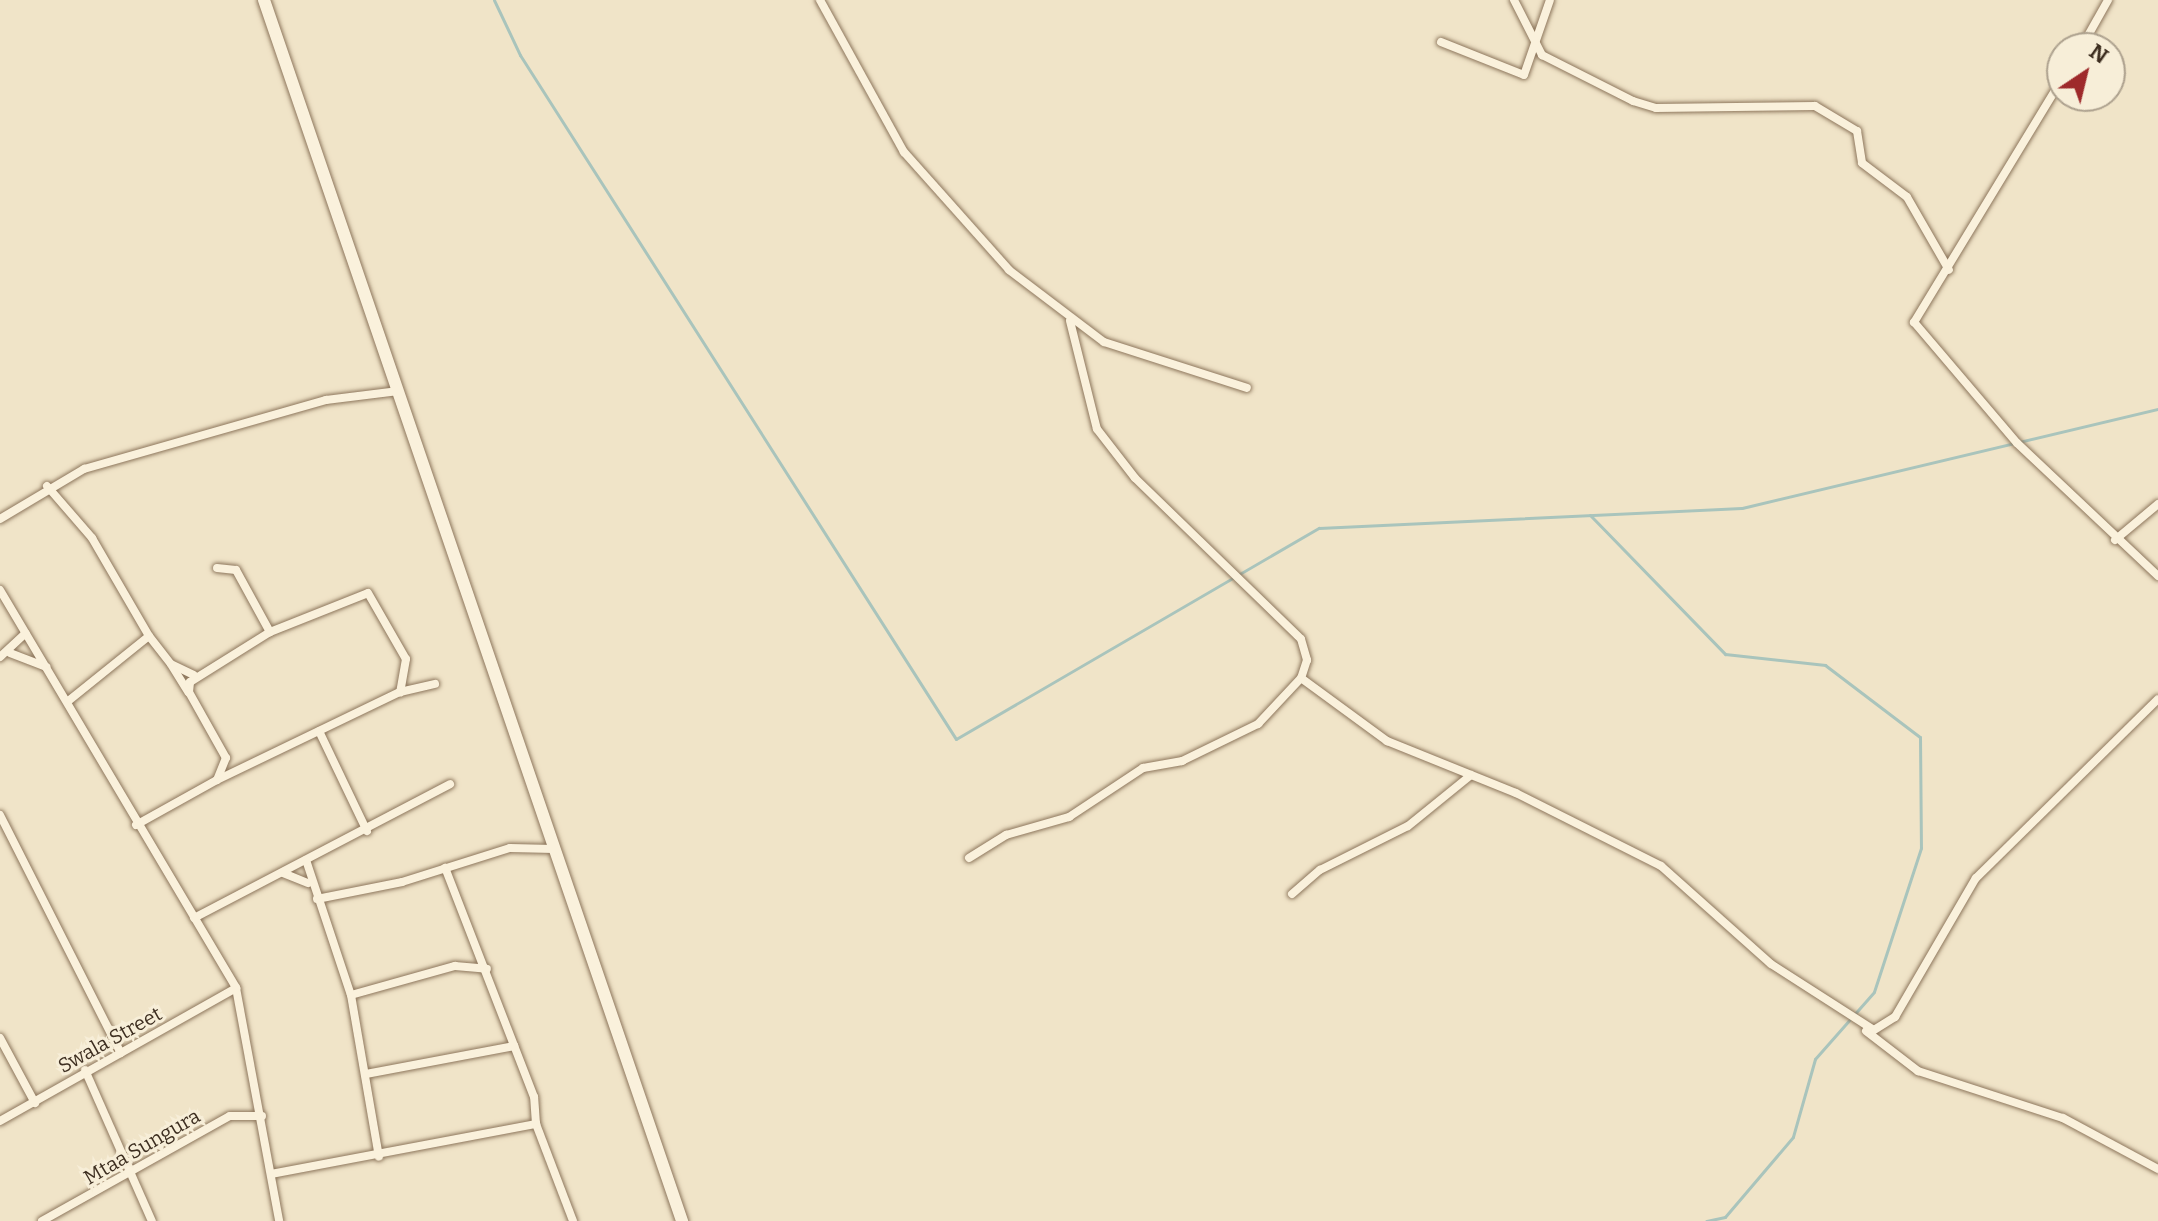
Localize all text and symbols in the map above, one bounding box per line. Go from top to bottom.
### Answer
north arrow [2046,32,2126,112]
text: N [2084,38,2114,69]
street label: Swala Street [54,1002,166,1078]
street label: Mtaa Sungura [80,1104,204,1190]

